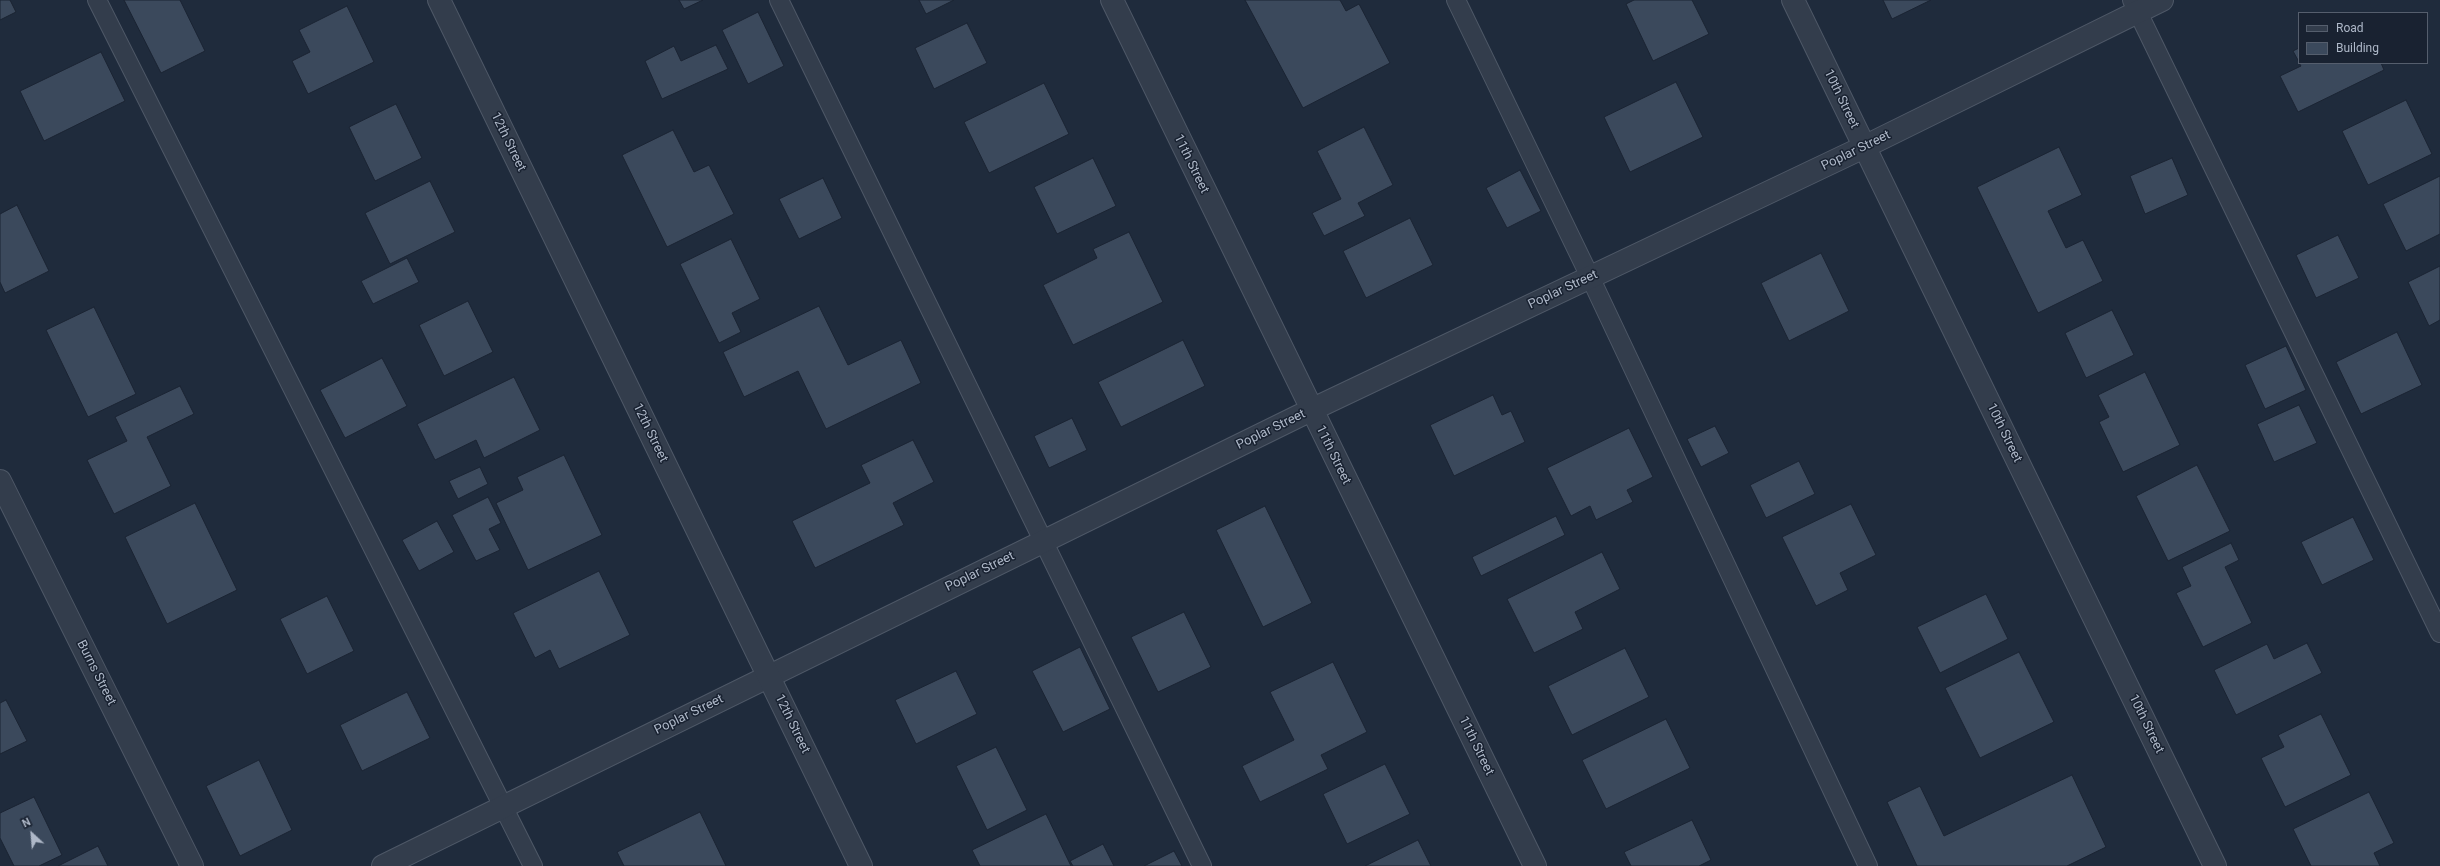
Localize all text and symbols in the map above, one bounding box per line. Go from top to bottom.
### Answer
legend [2298,12,2428,64]
text: Road [2336,21,2364,35]
text: Building [2336,41,2379,55]
street label: 10th Street [1820,67,1862,131]
street label: 12th Street [487,110,529,174]
street label: Poplar Street [1819,128,1893,174]
street label: 11th Street [1170,132,1212,196]
street label: Poplar Street [1526,267,1600,313]
street label: 12th Street [629,401,671,465]
street label: 10th Street [1983,401,2025,465]
street label: Poplar Street [1234,407,1308,453]
street label: 11th Street [1312,423,1354,487]
street label: Poplar Street [943,549,1017,595]
street label: Burns Street [73,638,119,708]
street label: Poplar Street [652,692,726,738]
street label: 12th Street [771,692,813,756]
street label: 10th Street [2125,692,2167,756]
street label: 11th Street [1455,714,1497,778]
north arrow [12,814,52,854]
text: N [20,815,33,830]

